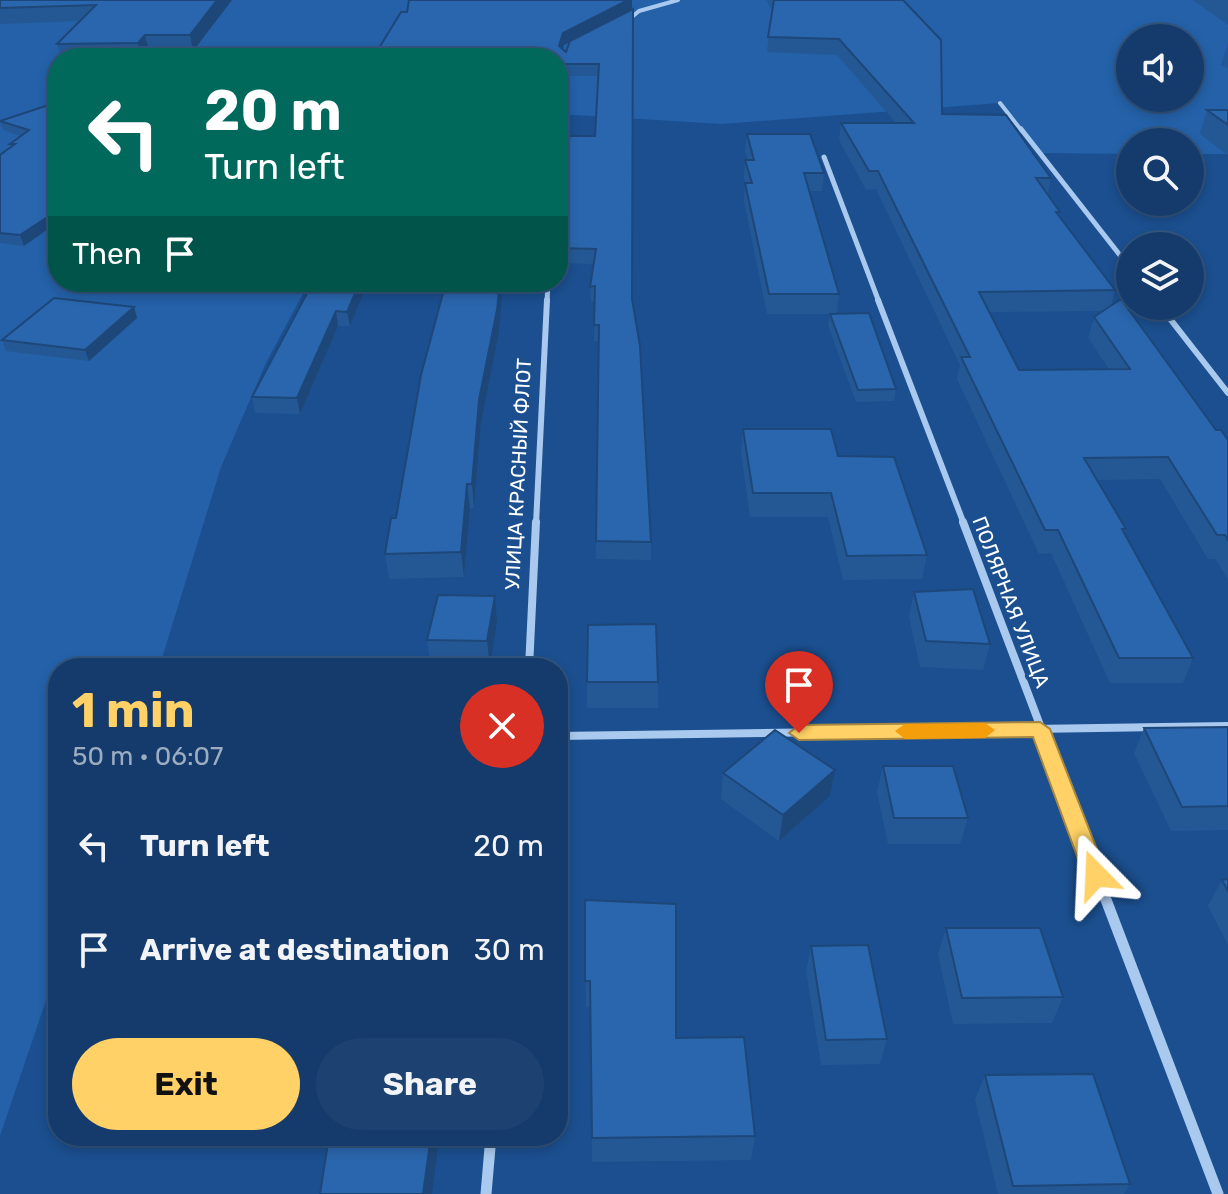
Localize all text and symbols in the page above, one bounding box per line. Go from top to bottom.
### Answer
map controls [1116,24,1204,320]
button: sound [1116,24,1204,112]
text: 20 m [204,78,342,144]
icon: left [72,80,176,184]
button: search [1116,128,1204,216]
text: Turn left [204,145,345,188]
icon: arrive [158,232,202,276]
button: layers [1116,232,1204,320]
text: Then [72,236,142,272]
street label: УЛИЦА КРАСНЫЙ ФЛОТ [500,357,536,591]
street label: ПОЛЯРНАЯ УЛИЦА [967,513,1055,691]
pin [765,651,833,733]
icon: arrive [777,663,821,707]
text: 1 min [72,682,195,739]
button: close [460,684,544,768]
text: 50 m · 06:07 [72,741,223,772]
icon: left [72,824,116,868]
text: Turn left [140,828,270,864]
text: 20 m [473,828,544,864]
position arrow [1054,833,1138,917]
icon: arrive [72,928,116,972]
text: Arrive at destination [140,932,450,968]
text: 30 m [474,932,545,968]
button: Exit [72,1038,300,1130]
button: Share [316,1038,544,1130]

